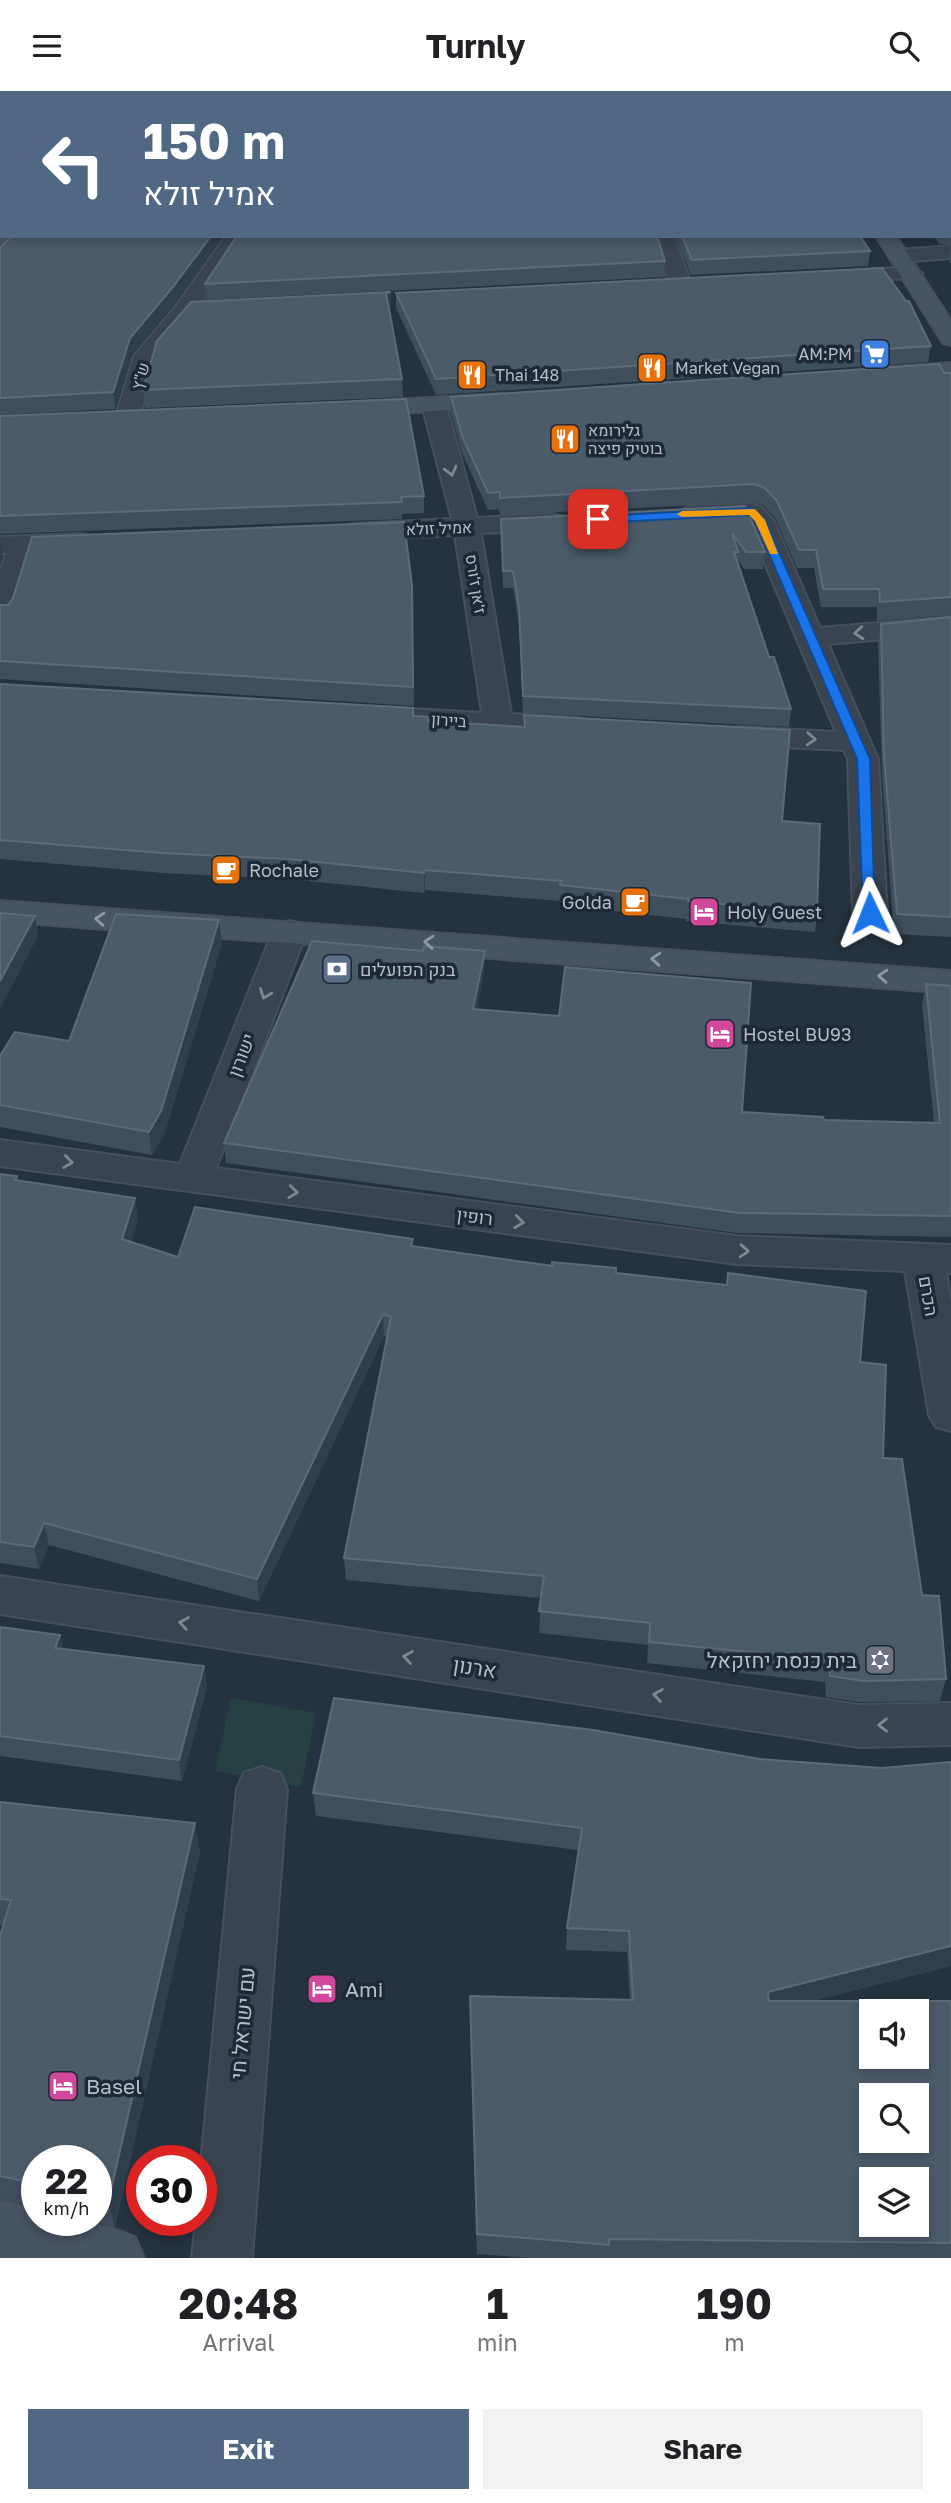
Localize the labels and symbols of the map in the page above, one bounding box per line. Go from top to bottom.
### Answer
supermarket icon: AM:PM [858,337,892,371]
place label: AM:PM [798,344,852,364]
restaurant icon: Market Vegan [635,351,669,385]
restaurant icon: Thai 148 [455,358,489,392]
place label: Market Vegan [675,358,780,378]
street label: ש"ץ [126,360,154,392]
place label: Thai 148 [495,365,559,385]
place label: גלירומא בוטיק פיצה [588,420,663,458]
restaurant icon: גלירומא בוטיק פיצה [548,422,582,456]
one-way arrow [443,465,458,477]
pin [568,489,628,549]
street label: אמיל זולא [406,517,472,539]
street label: ז'אן ז'ורס [461,553,491,616]
one-way arrow [853,625,864,640]
street label: ביירון [431,709,468,731]
one-way arrow [806,732,817,747]
cafe icon: Rochale [209,853,243,887]
place label: Rochale [249,859,319,881]
position arrow [833,876,907,950]
cafe icon: Golda [618,885,652,919]
place label: Golda [562,891,612,913]
hotel icon: Holy Guest [687,895,721,929]
place label: Holy Guest [727,901,822,923]
one-way arrow [94,912,105,927]
one-way arrow [424,934,435,949]
bank icon: בנק הפועלים [320,952,354,986]
one-way arrow [650,952,661,967]
place label: בנק הפועלים [360,958,456,980]
one-way arrow [877,969,888,984]
one-way arrow [260,988,274,1000]
hotel icon: Hostel BU93 [703,1017,737,1051]
place label: Hostel BU93 [743,1023,852,1045]
street label: ישורון [223,1030,259,1080]
one-way arrow [62,1155,73,1170]
one-way arrow [287,1185,299,1200]
street label: רופין [456,1203,494,1229]
one-way arrow [513,1214,525,1229]
one-way arrow [739,1243,750,1258]
street label: הכרם [915,1274,943,1318]
one-way arrow [178,1616,189,1631]
synagogue icon: בית כנסת יחזקאל [863,1643,897,1677]
place label: בית כנסת יחזקאל [707,1647,857,1673]
one-way arrow [403,1650,414,1665]
street label: ארנון [451,1651,499,1683]
one-way arrow [652,1688,663,1703]
one-way arrow [877,1718,888,1733]
street label: עם ישראל חי [224,1966,260,2080]
hotel icon: Ami [305,1972,339,2006]
place label: Ami [345,1976,383,2002]
hotel icon: Basel [46,2069,80,2103]
place label: Basel [86,2073,142,2099]
speed limit sign: 30 [126,2145,217,2236]

